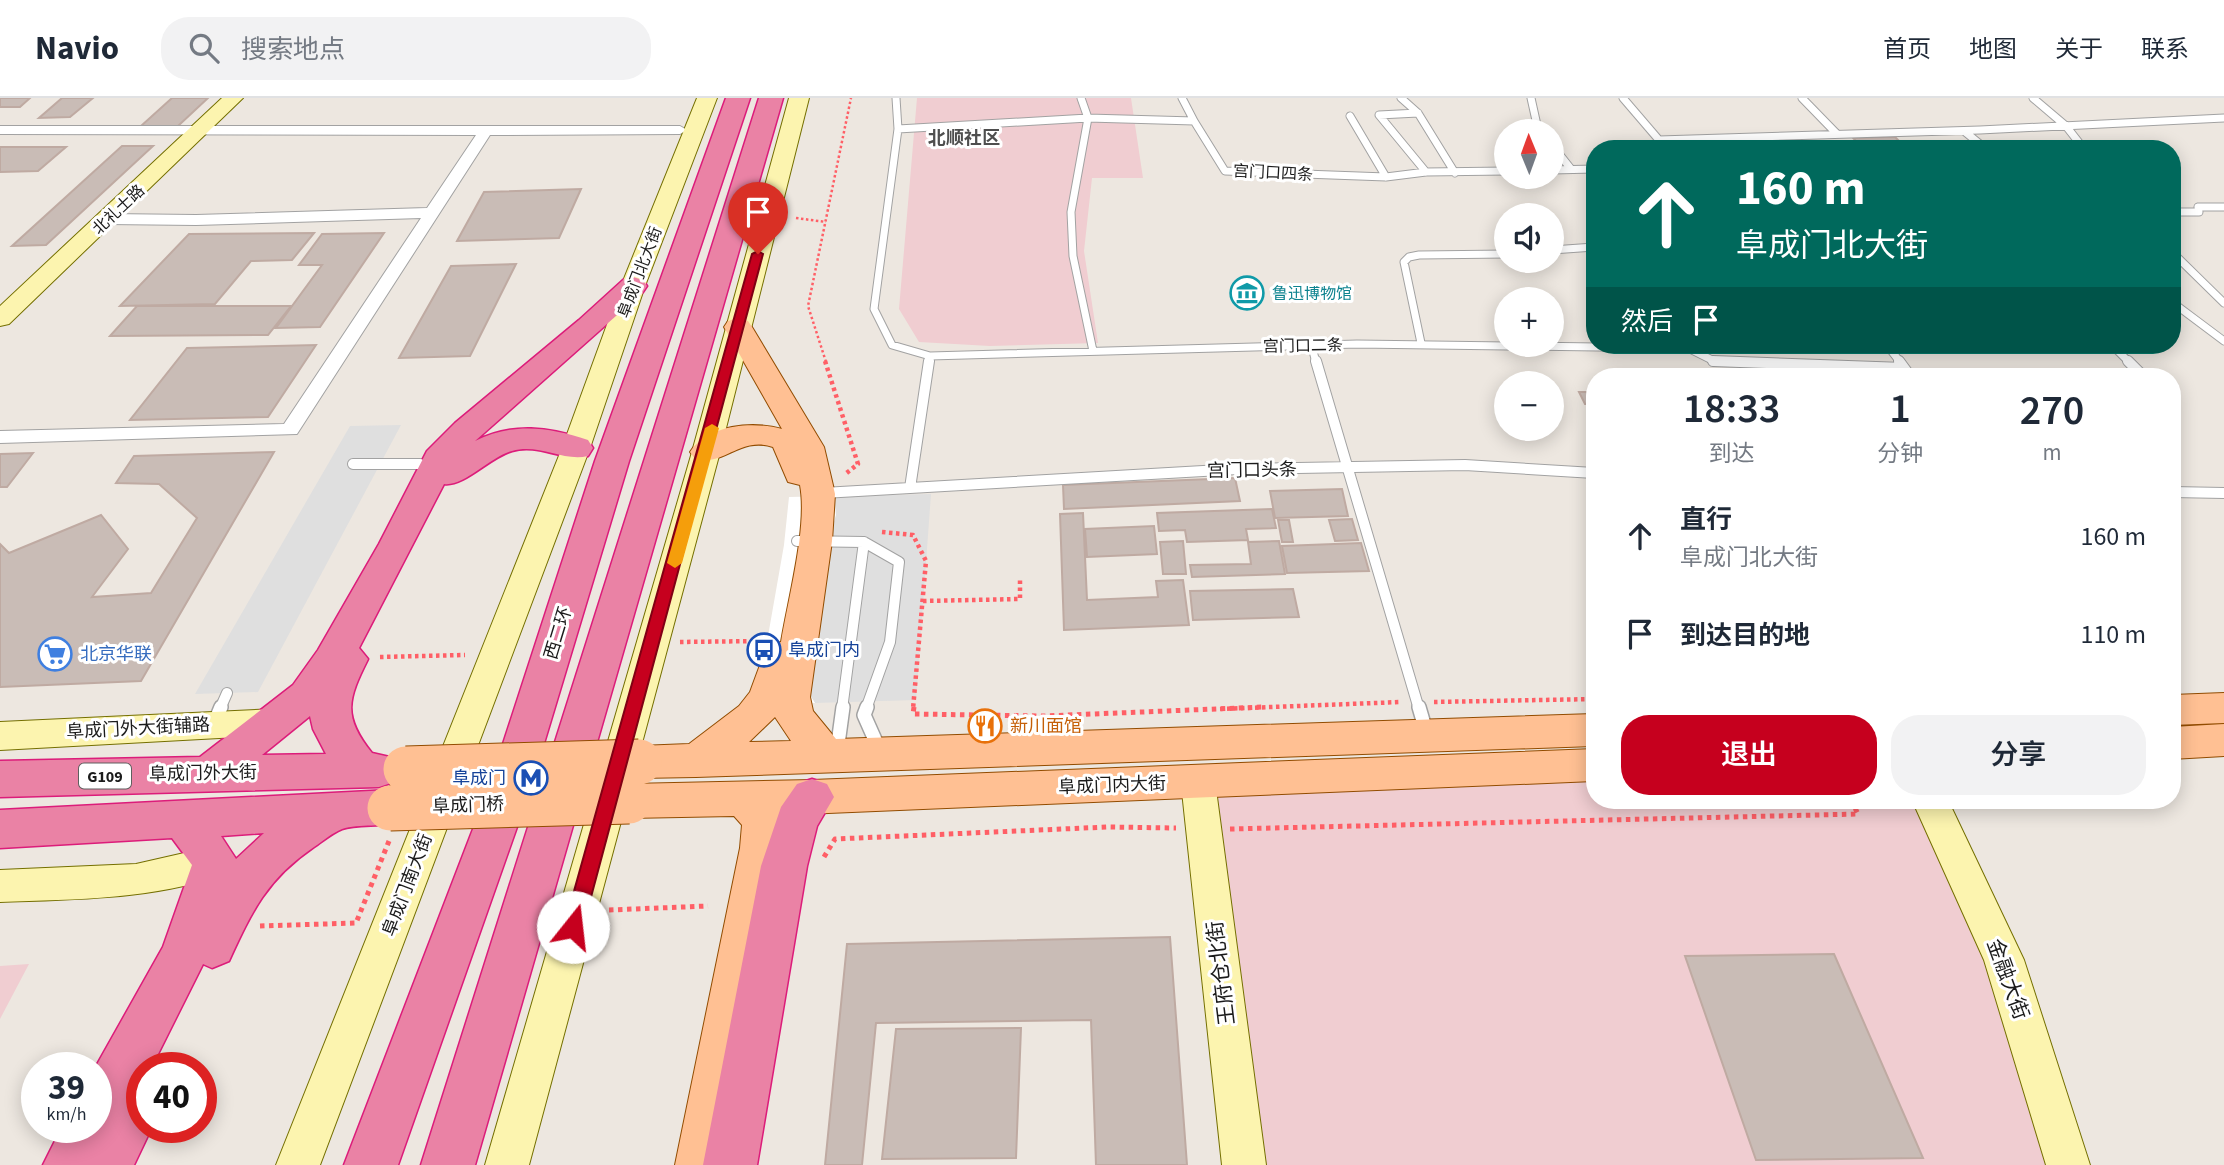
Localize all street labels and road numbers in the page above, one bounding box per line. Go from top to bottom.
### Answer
street label: 宫门口四条 [1232,160,1313,186]
street label: 北礼士路 [88,180,150,240]
street label: 阜成门北大街 [612,224,667,321]
street label: 宫门口二条 [1263,334,1343,358]
street label: 宫门口头条 [1207,457,1297,484]
street label: 西二环 [539,604,578,663]
street label: 阜成门外大街辅路 [65,712,211,745]
street label: 阜成门外大街 [149,760,257,787]
road number: G109 [79,764,131,789]
street label: 阜成门内大街 [1058,771,1166,800]
street label: 阜成门桥 [432,792,504,819]
street label: 阜成门南大街 [376,830,438,940]
street label: 王府仓北街 [1200,919,1242,1027]
street label: 金融大街 [1980,934,2036,1024]

